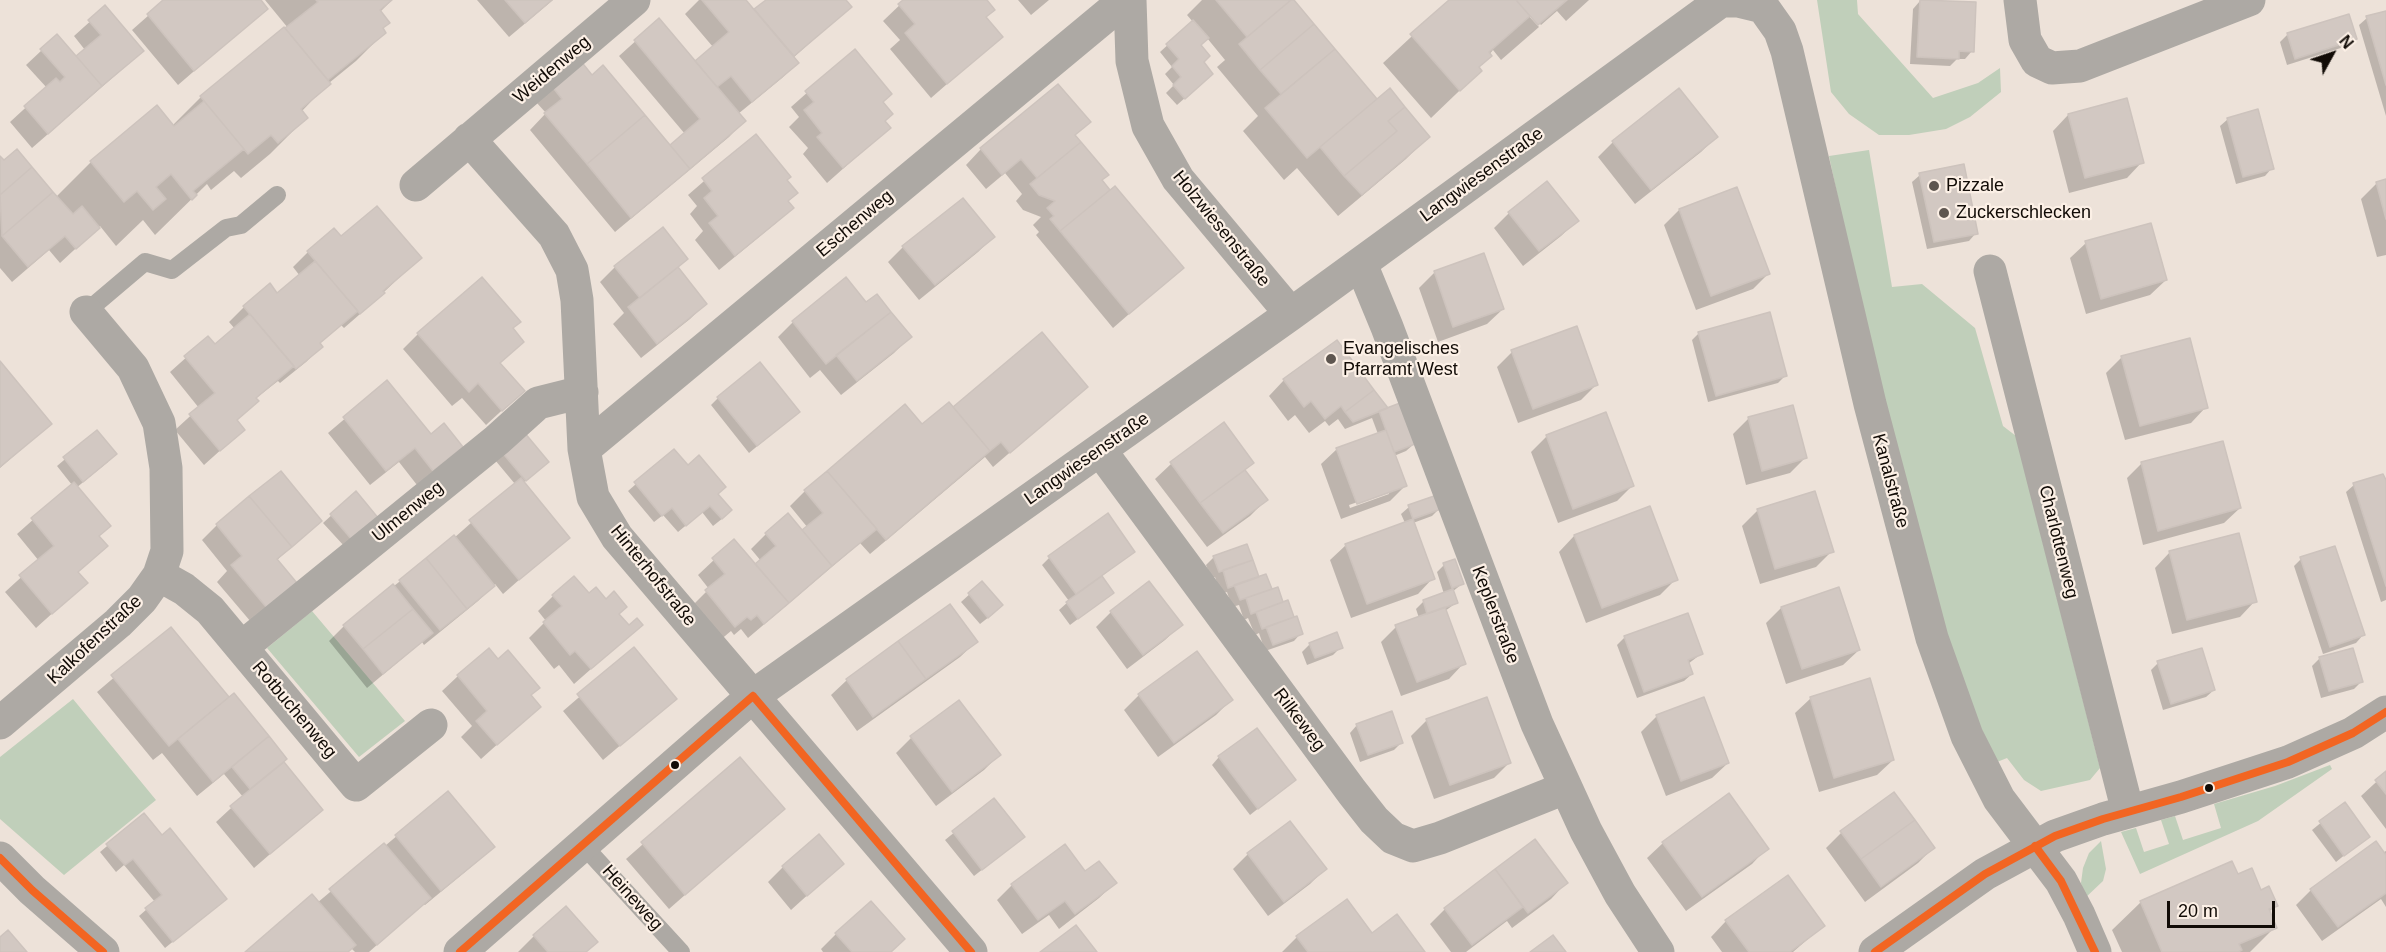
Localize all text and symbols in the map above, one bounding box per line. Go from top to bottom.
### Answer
north arrow [2302,24,2362,84]
street label: Weidenweg [509,32,595,108]
text: N [2336,32,2356,52]
street label: Langwiesenstraße [1416,123,1548,227]
street label: Holzwiesenstraße [1168,167,1274,291]
place label: Pizzale [1946,175,2004,197]
marker: Pizzale [1927,179,1941,193]
street label: Eschenweg [812,186,898,262]
place label: Zuckerschlecken [1956,202,2091,224]
marker: Zuckerschlecken [1937,206,1951,220]
place label: Evangelisches Pfarramt West [1343,338,1459,380]
marker: Evangelisches Pfarramt West [1324,352,1338,366]
street label: Langwiesenstraße [1021,408,1153,510]
street label: Kanalstraße [1867,431,1913,531]
street label: Ulmenweg [368,477,448,547]
street label: Charlottenweg [2033,483,2083,601]
street label: Hinterhofstraße [606,521,700,631]
street label: Keplerstraße [1466,563,1524,667]
street label: Kalkofenstraße [43,591,147,689]
street label: Rotbuchenweg [247,657,341,763]
street label: Rilkeweg [1268,684,1330,756]
unlabelled marker [669,759,681,771]
unlabelled marker [2203,782,2215,794]
street label: Heineweg [597,861,667,935]
scale bar [2170,889,2278,927]
text: 20 m [2178,901,2218,921]

